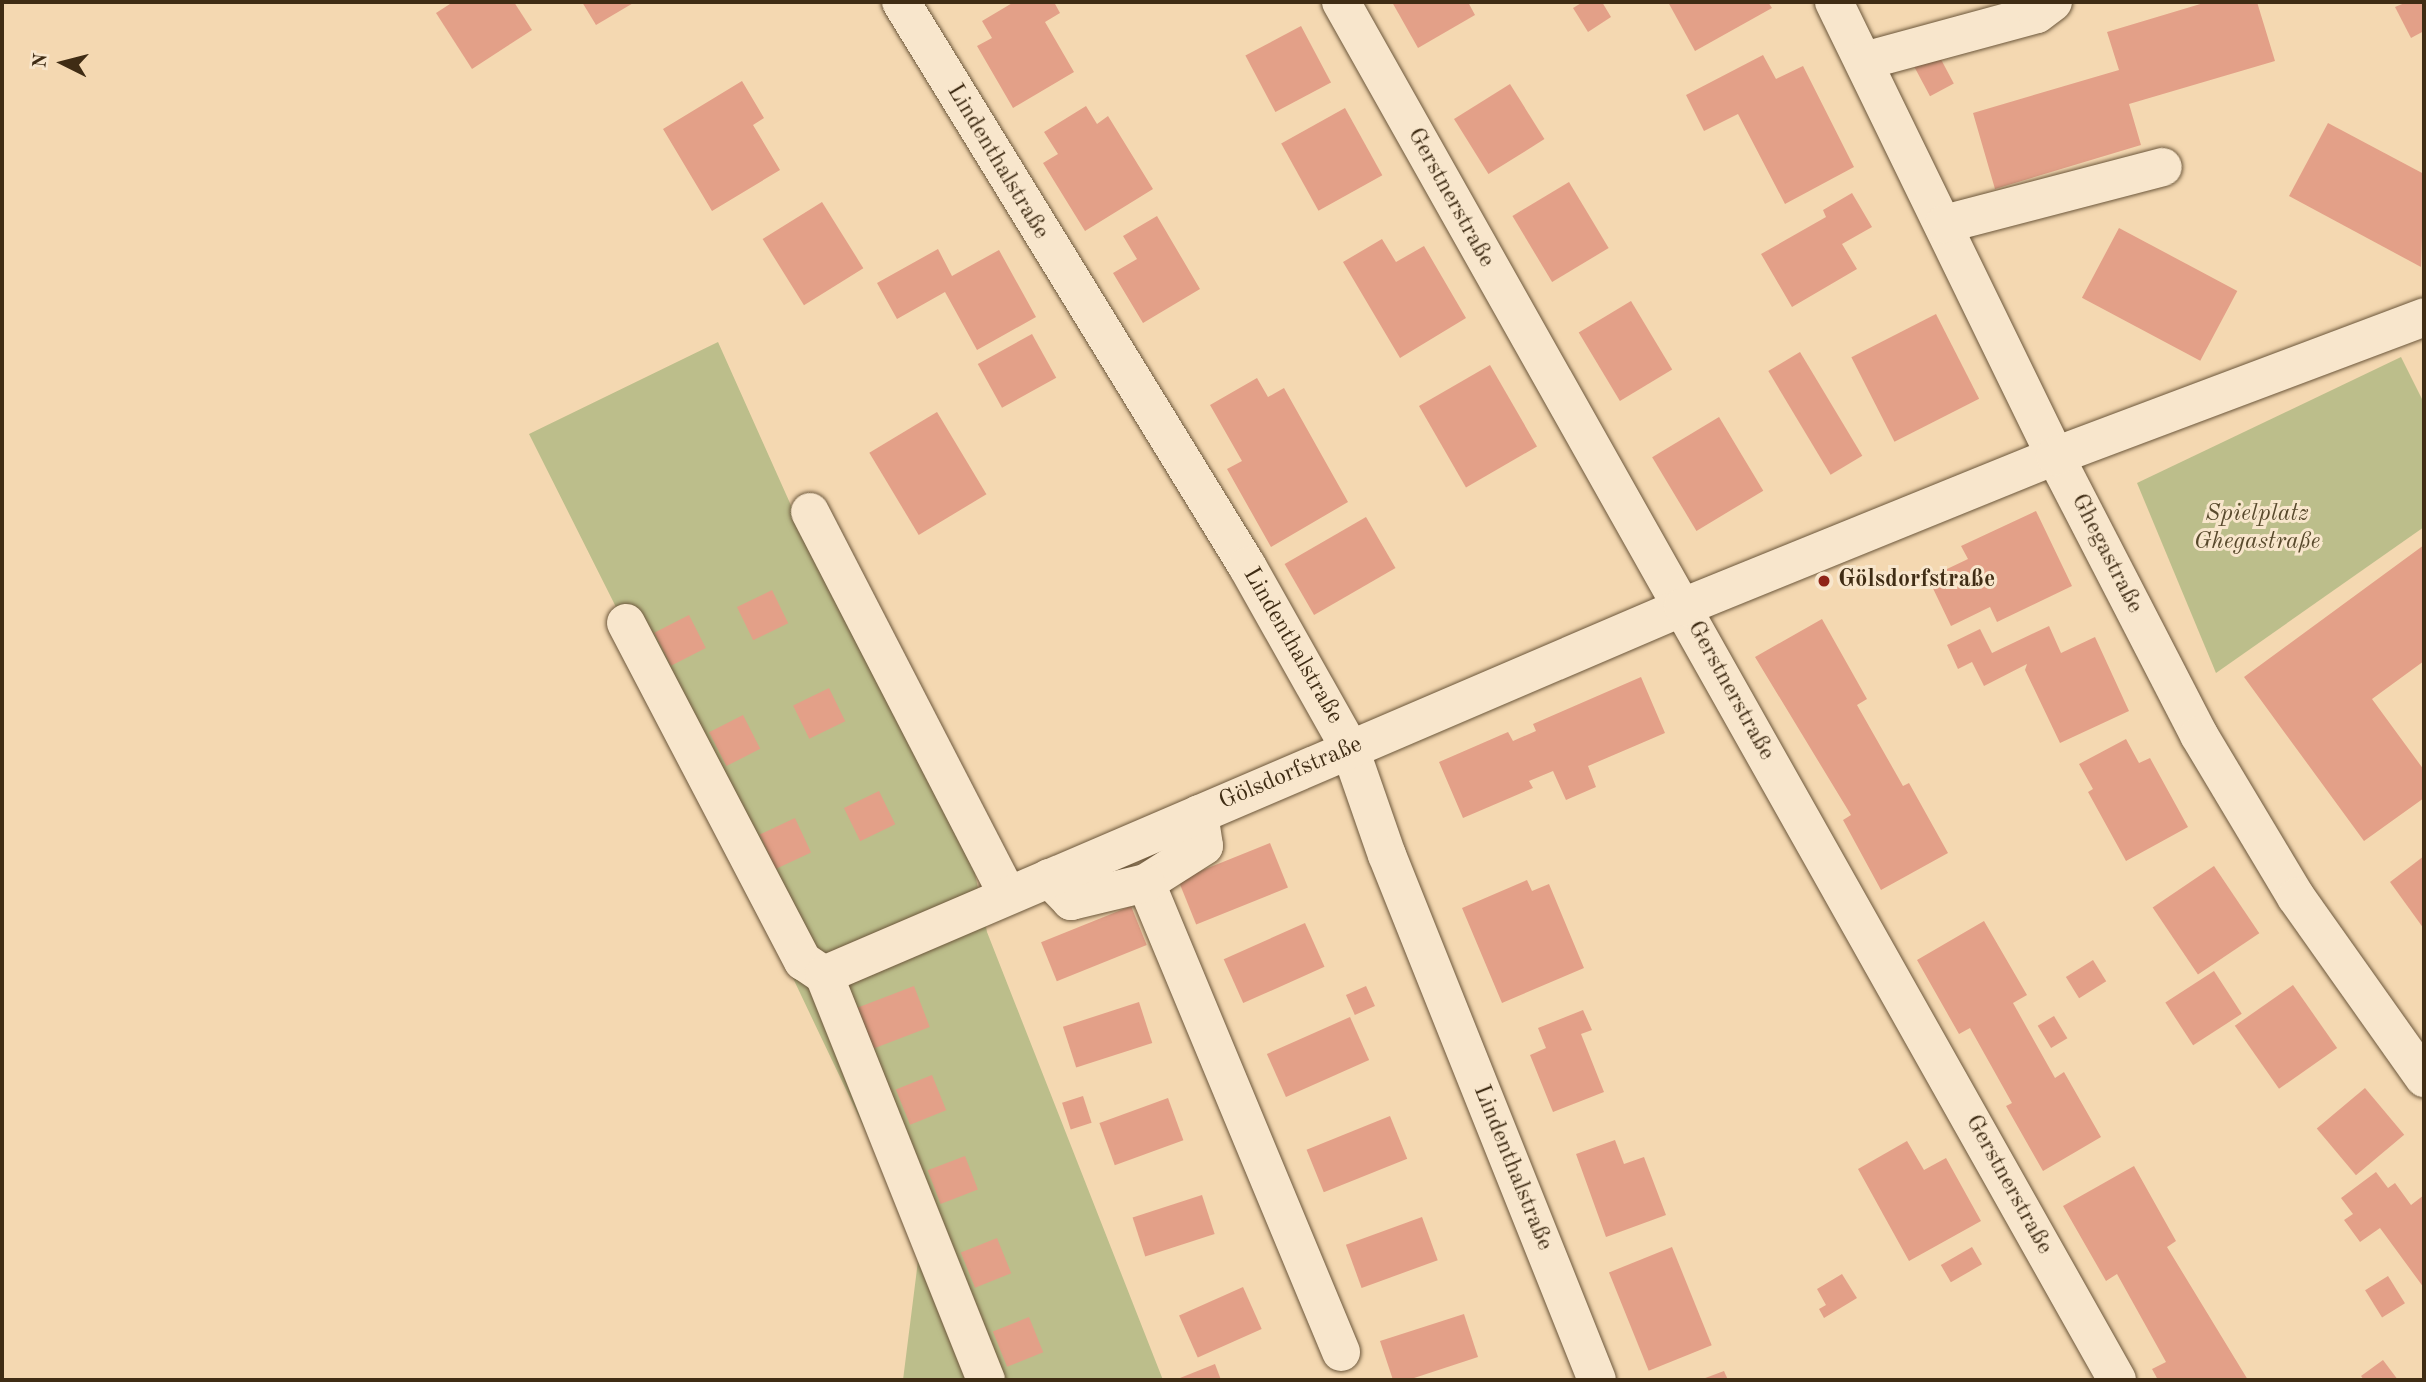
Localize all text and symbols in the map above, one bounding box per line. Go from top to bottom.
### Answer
north arrow [28,28,98,98]
text: N [31,53,52,69]
street label: Lindenthalstraße [939,79,1055,245]
street label: Gerstnerstraße [1400,123,1500,273]
street label: Ghegastraße [2064,489,2148,619]
park label: Spielplatz Ghegastraße [2194,501,2320,557]
street label: Lindenthalstraße [1236,563,1348,729]
place label: Gölsdorfstraße [1838,567,1995,595]
marker: Gölsdorfstraße [1816,573,1832,589]
street label: Gerstnerstraße [1680,616,1780,766]
street label: Gölsdorfstraße [1215,731,1367,817]
street label: Lindenthalstraße [1466,1081,1558,1255]
street label: Gerstnerstraße [1958,1110,2058,1260]

